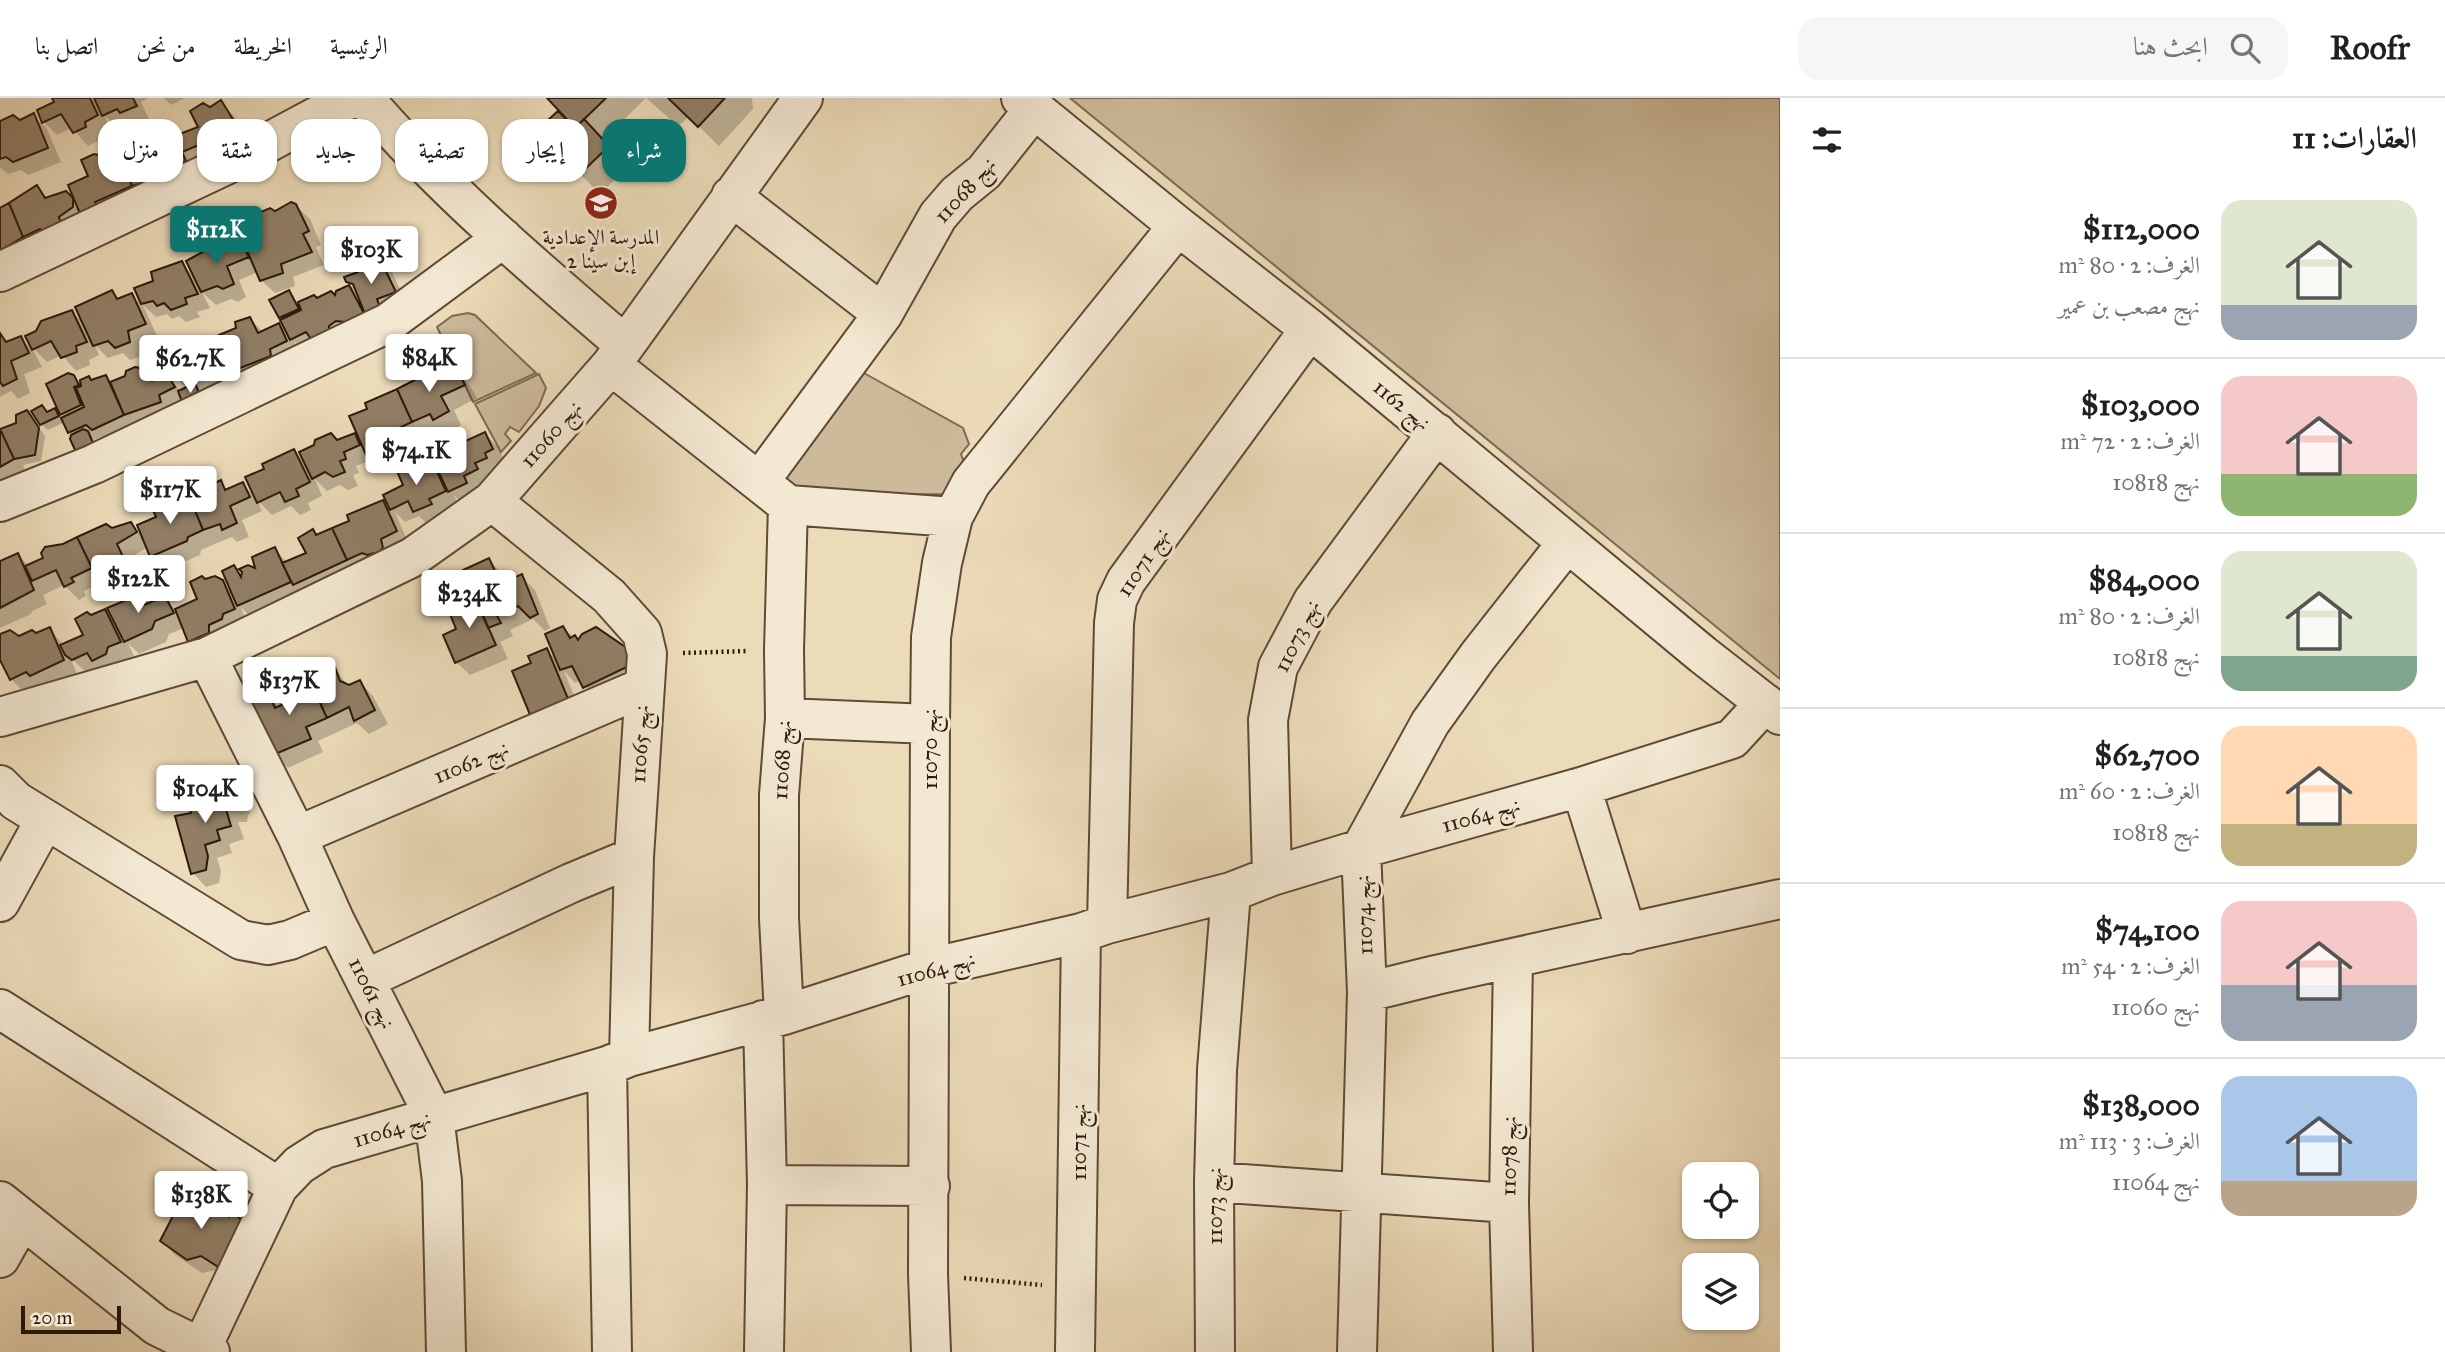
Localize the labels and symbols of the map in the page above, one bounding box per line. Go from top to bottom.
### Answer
street label: نهج 11068 [929,152,1006,232]
school or university icon: المدرسة الإعدادية إبن سينا 2 [582,184,620,222]
pin: $112K [167,206,265,266]
place label: المدرسة الإعدادية إبن سينا 2 [543,224,659,275]
pin: $103K [322,226,420,286]
pin: $84K [388,334,470,394]
pin: $62.7K [133,336,247,395]
street label: نهج 1162 [1364,374,1436,441]
street label: نهج 11060 [515,395,592,477]
pin: $74.1K [359,428,473,487]
pin: $117K [121,466,219,526]
street label: نهج 11071 [1111,522,1180,605]
pin: $122K [89,556,187,615]
pin: $234K [420,570,518,630]
street label: نهج 11073 [1268,596,1331,679]
pin: $137K [240,658,338,717]
street label: نهج 11065 [625,704,661,784]
street label: نهج 11070 [917,708,949,790]
street label: نهج 11068 [767,719,803,801]
street label: نهج 11062 [430,735,515,795]
pin: $104K [156,766,254,825]
street label: نهج 11064 [1439,791,1525,844]
street label: نهج 11074 [1350,874,1384,956]
street label: نهج 11064 [894,945,980,998]
street label: نهج 11061 [338,953,401,1036]
street label: نهج 11071 [1066,1103,1098,1181]
street label: نهج 11064 [350,1105,436,1159]
street label: نهج 11078 [1495,1116,1529,1196]
street label: نهج 11073 [1202,1167,1234,1245]
pin: $138K [152,1172,250,1231]
scale bar [21,1303,121,1335]

